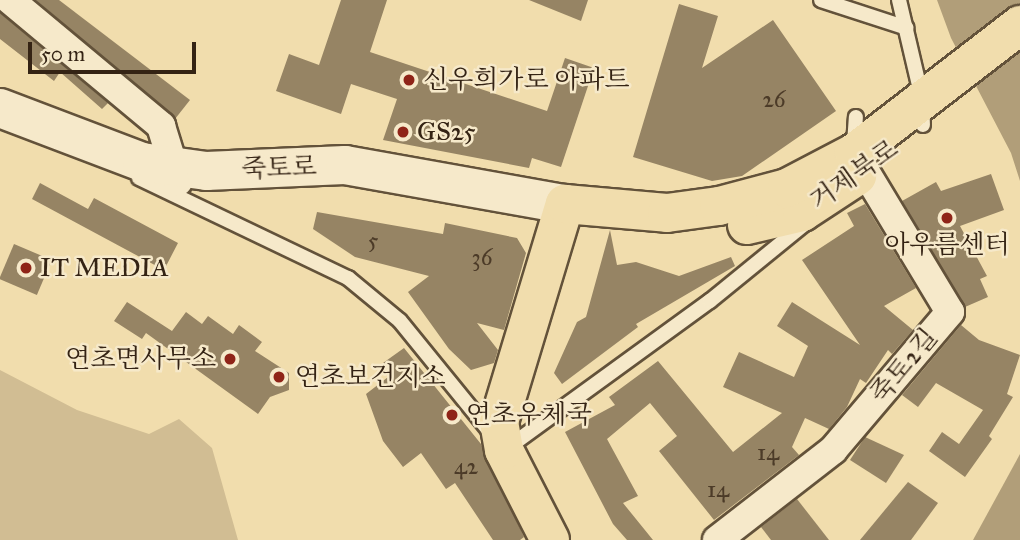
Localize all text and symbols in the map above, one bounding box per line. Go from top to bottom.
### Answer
scale bar [32,28,200,72]
text: 50 m [41,41,85,67]
place label: 신우희가로 아파트 [423,64,630,96]
marker: 신우희가로 아파트 [401,72,417,88]
house number: 26 [762,85,786,113]
place label: GS25 [417,116,476,148]
marker: GS25 [395,124,411,140]
street label: 거제북로 [804,133,904,217]
street label: 죽토로 [241,151,317,185]
marker: 아우름센터 [939,210,955,226]
house number: 5 [368,226,378,254]
place label: 아우름센터 [884,229,1010,261]
house number: 36 [472,243,492,271]
place label: IT MEDIA [40,252,169,284]
marker: IT MEDIA [18,260,34,276]
street label: 죽토2길 [864,322,944,410]
place label: 연초면사무소 [65,343,216,375]
marker: 연초면사무소 [222,351,238,367]
place label: 연초보건지소 [295,361,446,393]
marker: 연초보건지소 [269,367,289,387]
place label: 연초우체국 [466,399,592,431]
marker: 연초우체국 [444,407,460,423]
house number: 14 [757,438,779,466]
house number: 42 [454,452,478,480]
house number: 14 [707,475,729,503]

